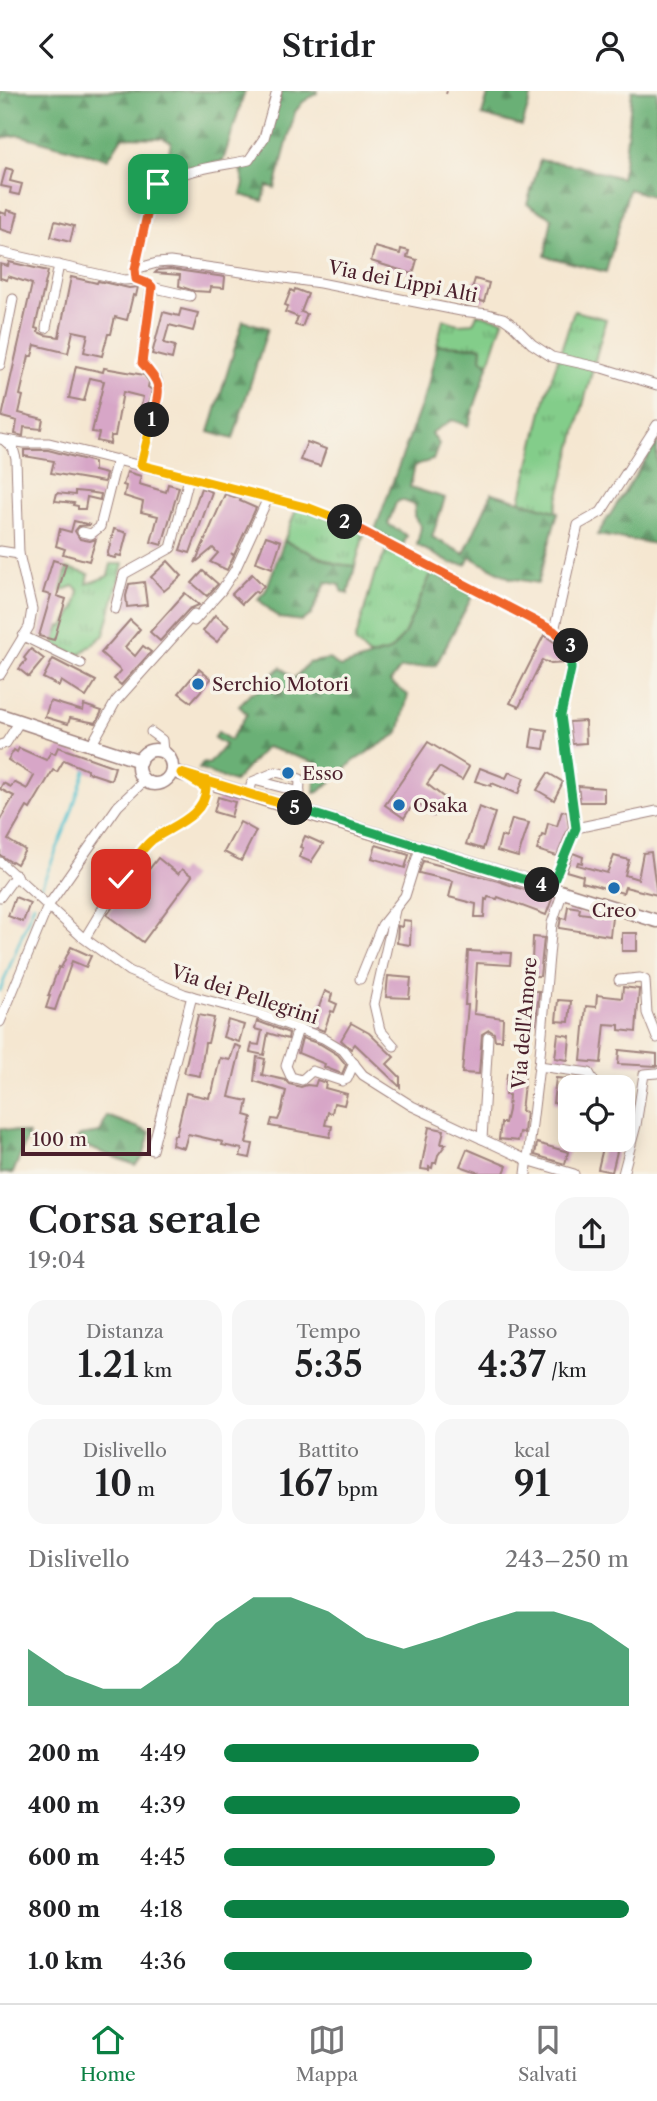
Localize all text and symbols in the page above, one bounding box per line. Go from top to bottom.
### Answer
text: Stridr [282,26,375,65]
icon: back [28,27,66,65]
icon: person [591,27,629,65]
pin [128,154,188,214]
icon: arrive [139,165,177,203]
street label: Via dei Lippi Alti [325,256,480,307]
pin: 1 [134,403,170,437]
text: 1 [147,408,156,431]
pin: 2 [328,505,362,539]
text: 2 [339,510,350,533]
pin: 3 [554,629,588,663]
text: 3 [565,634,576,657]
place label: Serchio Motori [212,673,349,696]
marker: Serchio Motori [190,676,206,692]
place label: Esso [302,762,343,785]
marker: Esso [280,765,296,781]
pin: 5 [278,791,312,825]
place label: Osaka [413,794,468,817]
text: 5 [289,796,300,819]
marker: Osaka [391,797,407,813]
pin [91,849,151,909]
icon: check [102,860,140,898]
pin: 4 [524,867,560,903]
text: 4 [536,873,547,896]
marker: Creo [606,880,622,896]
place label: Creo [592,899,636,922]
street label: Via dell'Amore [507,956,542,1091]
street label: Via dei Pellegrini [167,960,322,1029]
map controls [558,1075,635,1152]
button: locate [558,1075,635,1152]
scale bar [21,1125,150,1156]
text: 100 m [32,1128,87,1151]
text: Corsa serale [28,1196,261,1243]
button: share [555,1197,629,1271]
text: 19:04 [28,1246,85,1274]
text: Distanza [86,1320,164,1343]
text: Tempo [296,1320,361,1343]
text: Passo [507,1320,557,1343]
text: 1.21 [78,1343,138,1386]
text: 5:35 [294,1343,363,1386]
text: 4:37 [478,1343,546,1386]
text: km [138,1359,172,1382]
text: /km [546,1359,587,1382]
text: Dislivello [83,1439,167,1462]
text: Battito [298,1439,359,1462]
text: kcal [514,1439,550,1462]
text: 10 [95,1462,132,1505]
text: 167 [279,1462,332,1505]
text: 91 [514,1462,550,1505]
text: m [132,1478,155,1501]
text: bpm [332,1478,378,1501]
text: Dislivello [28,1545,130,1573]
text: 243–250 m [505,1545,629,1573]
text: 200 m [28,1739,100,1767]
text: 4:49 [140,1739,187,1767]
text: 400 m [28,1791,100,1819]
text: 4:39 [140,1791,186,1819]
text: 600 m [28,1843,100,1871]
text: 4:45 [140,1843,186,1871]
text: 800 m [28,1895,100,1923]
text: 4:18 [140,1895,183,1923]
text: 1.0 km [28,1947,103,1975]
text: 4:36 [140,1947,186,1975]
tab: Home [80,2021,136,2086]
tab: Mappa [296,2021,358,2086]
tab: Salvati [518,2021,577,2086]

